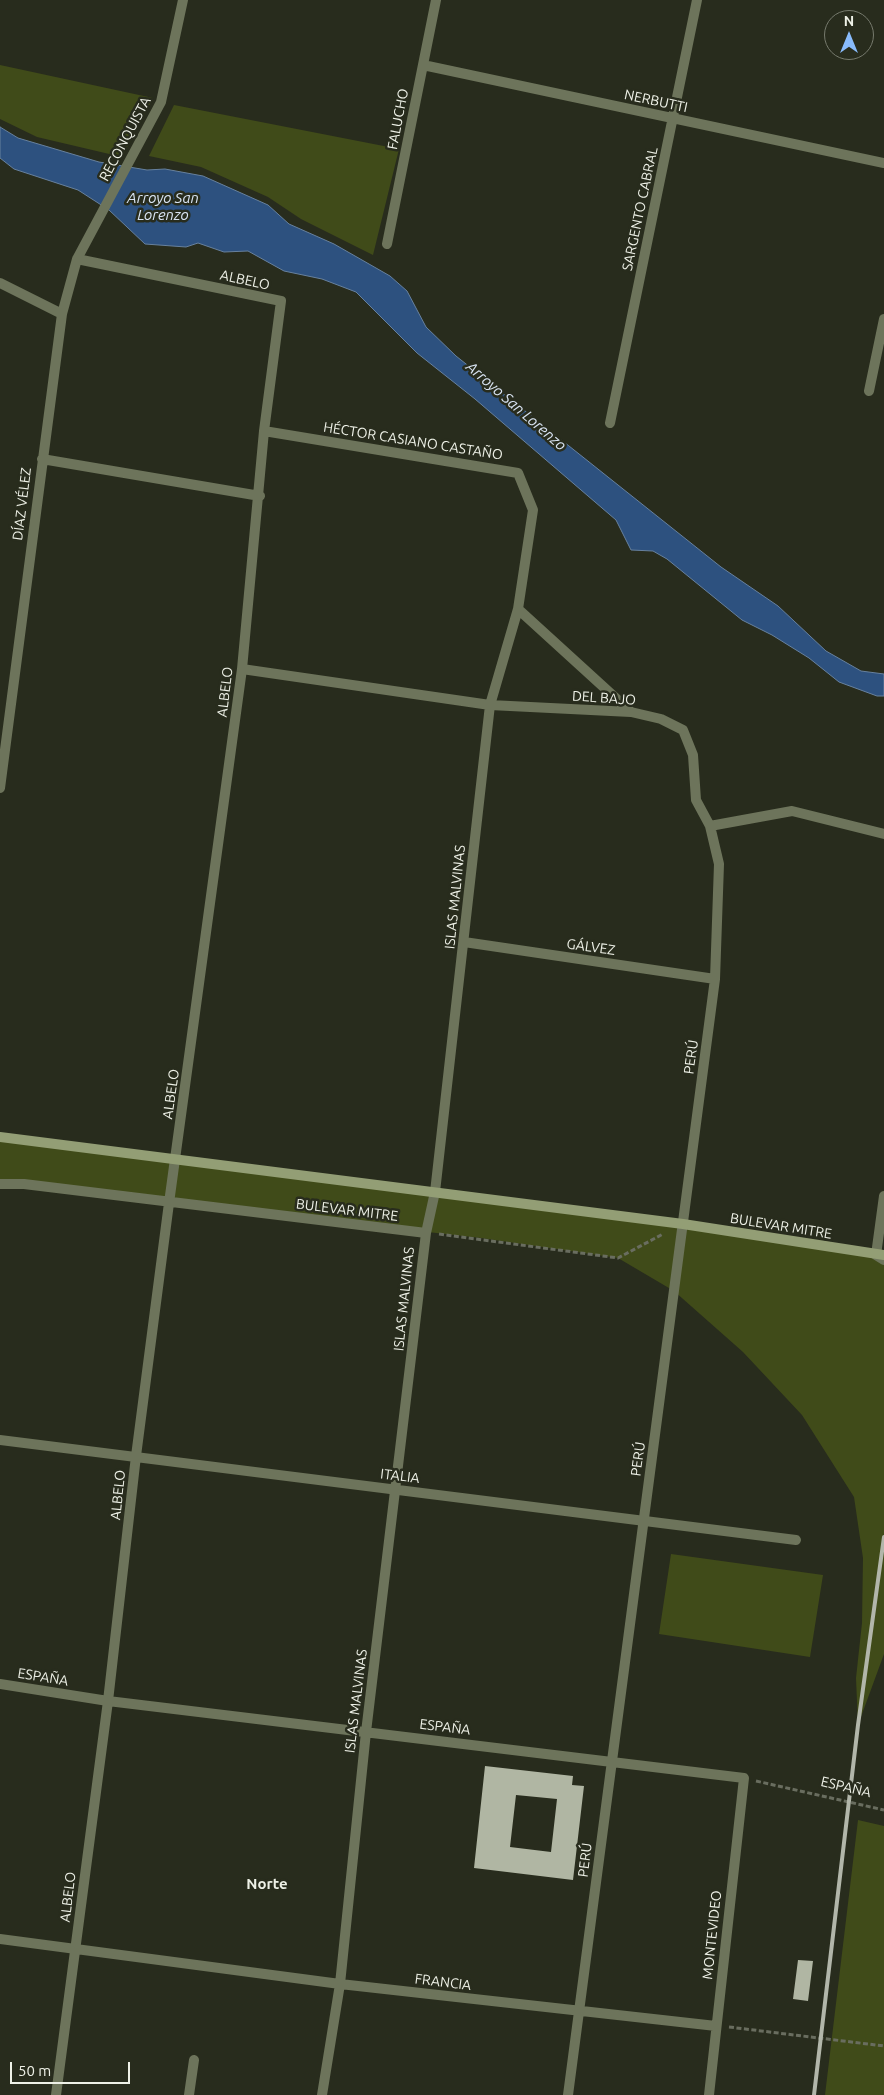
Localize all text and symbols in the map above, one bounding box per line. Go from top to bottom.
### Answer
north arrow [824,10,874,60]
text: N [844,13,854,29]
street label: NERBUTTI [623,86,689,116]
street label: FALUCHO [384,87,412,151]
street label: RECONQUISTA [96,94,154,184]
street label: SARGENTO CABRAL [619,146,661,272]
water label: Arroyo San Lorenzo [127,189,199,224]
street label: ALBELO [219,267,271,293]
water label: Arroyo San Lorenzo [462,358,570,454]
street label: HÉCTOR CASIANO CASTAÑO [322,419,504,463]
street label: DÍAZ VÉLEZ [9,466,35,542]
street label: ALBELO [214,666,236,718]
street label: DEL BAJO [571,687,637,709]
street label: ISLAS MALVINAS [441,844,469,950]
street label: GÁLVEZ [566,935,616,959]
street label: PERÚ [680,1039,702,1075]
street label: ALBELO [159,1068,183,1120]
street label: BULEVAR MITRE [295,1195,399,1225]
street label: BULEVAR MITRE [729,1210,833,1242]
street label: ISLAS MALVINAS [390,1246,418,1352]
street label: PERÚ [627,1441,649,1477]
street label: ITALIA [379,1465,421,1487]
street label: ALBELO [107,1469,129,1521]
street label: ISLAS MALVINAS [341,1648,371,1754]
street label: ESPAÑA [16,1665,70,1689]
street label: ESPAÑA [419,1716,471,1738]
street label: ESPAÑA [819,1773,873,1801]
street label: PERÚ [575,1842,595,1878]
street label: ALBELO [57,1871,79,1923]
district label: Norte [246,1875,288,1893]
street label: MONTEVIDEO [699,1890,725,1980]
street label: FRANCIA [414,1970,472,1994]
scale bar [12,2052,132,2084]
text: 50 m [18,2062,51,2079]

